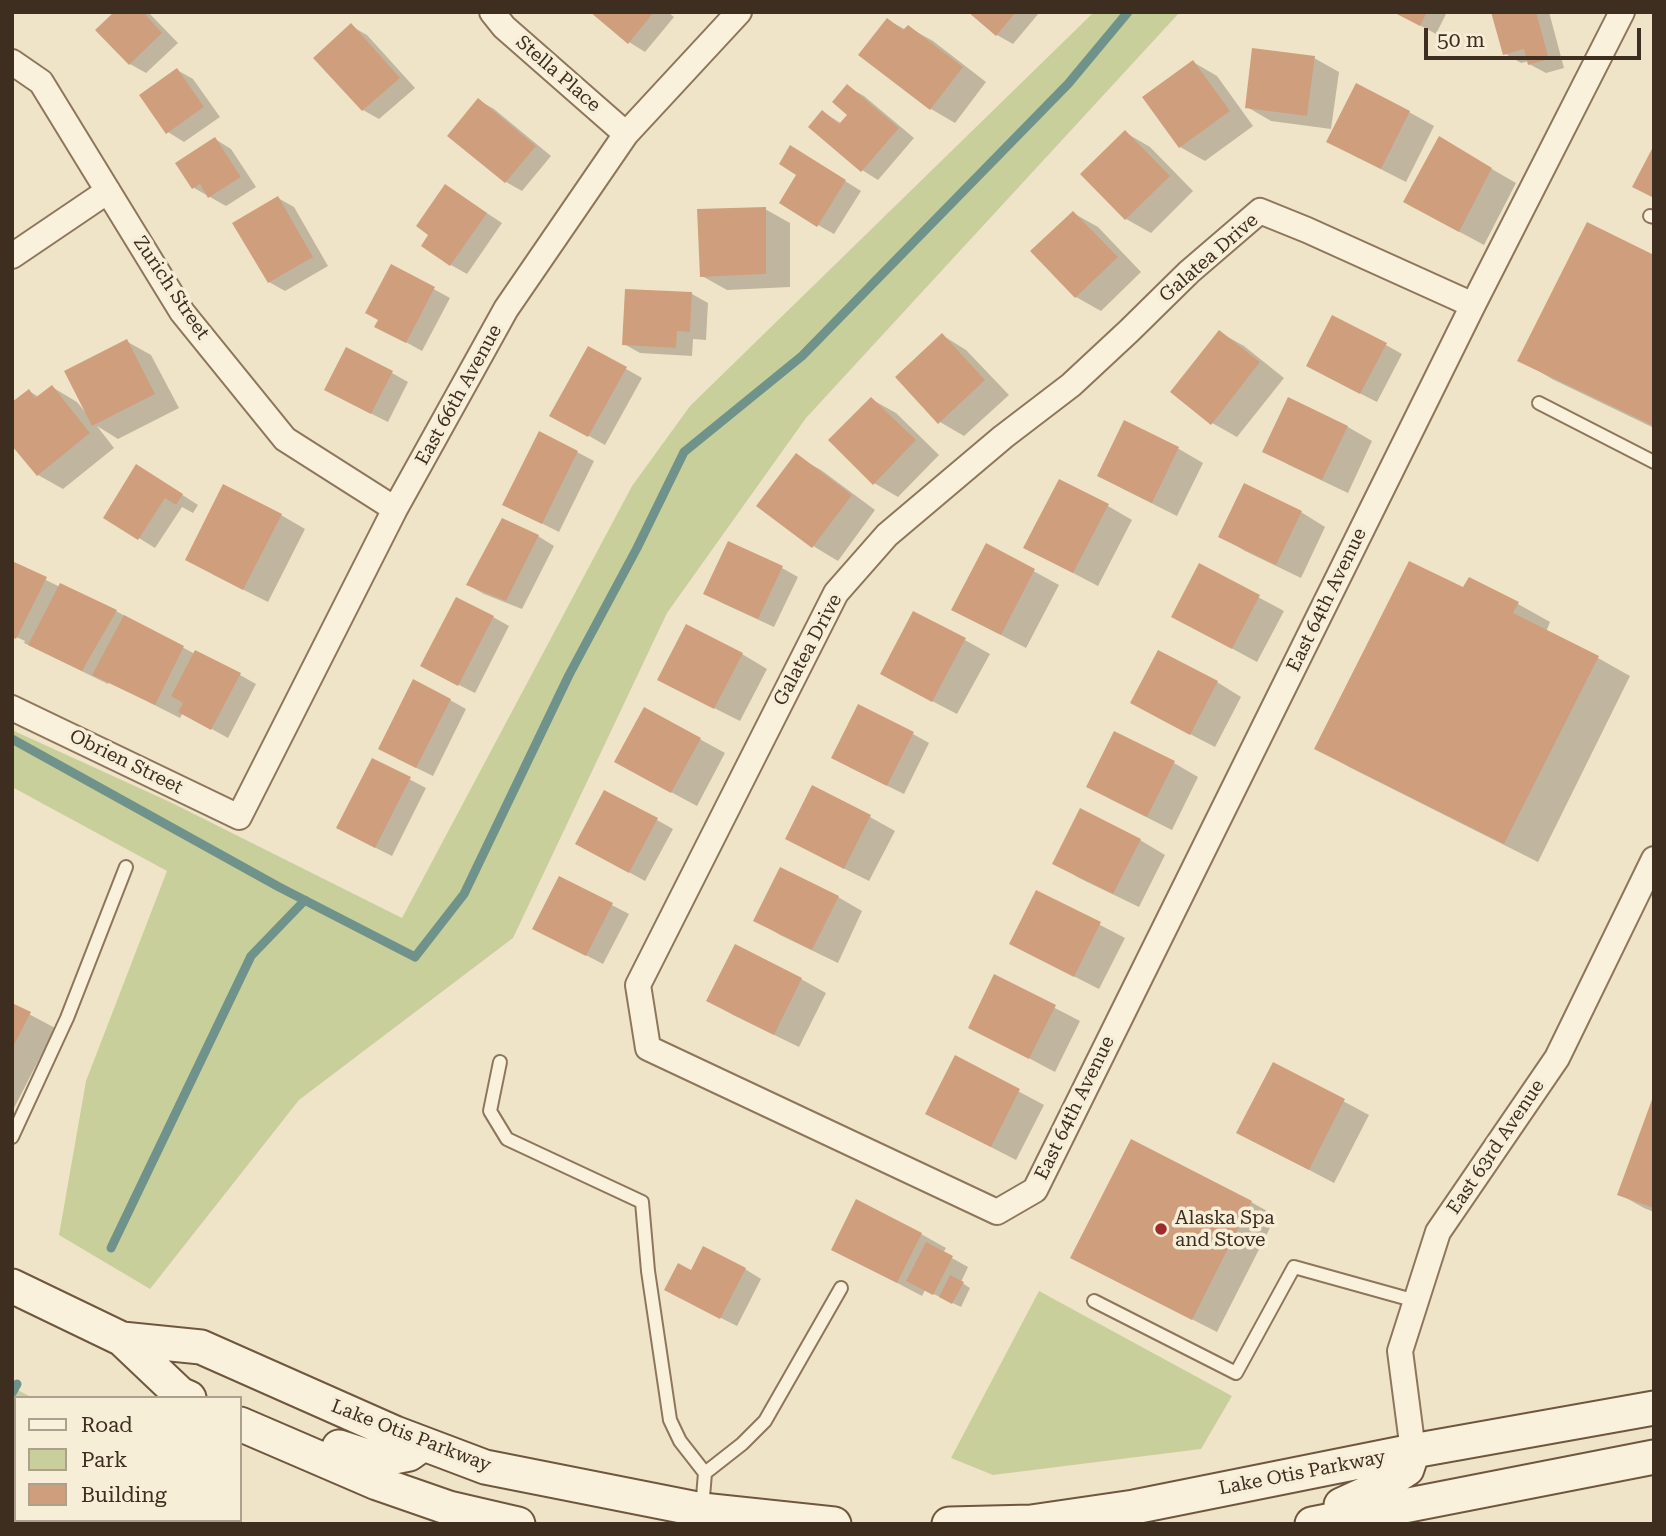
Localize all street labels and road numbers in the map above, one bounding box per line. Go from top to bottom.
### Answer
street label: Stella Place [511,31,605,117]
street label: Galatea Drive [1155,209,1263,307]
street label: Zurich Street [128,232,214,344]
street label: East 66th Avenue [411,321,507,469]
street label: East 64th Avenue [1282,524,1372,676]
street label: Galatea Drive [769,590,847,710]
street label: Obrien Street [66,725,186,799]
street label: East 64th Avenue [1030,1032,1120,1184]
street label: East 63rd Avenue [1443,1075,1549,1219]
street label: Lake Otis Parkway [328,1395,494,1477]
street label: Lake Otis Parkway [1217,1446,1387,1500]

